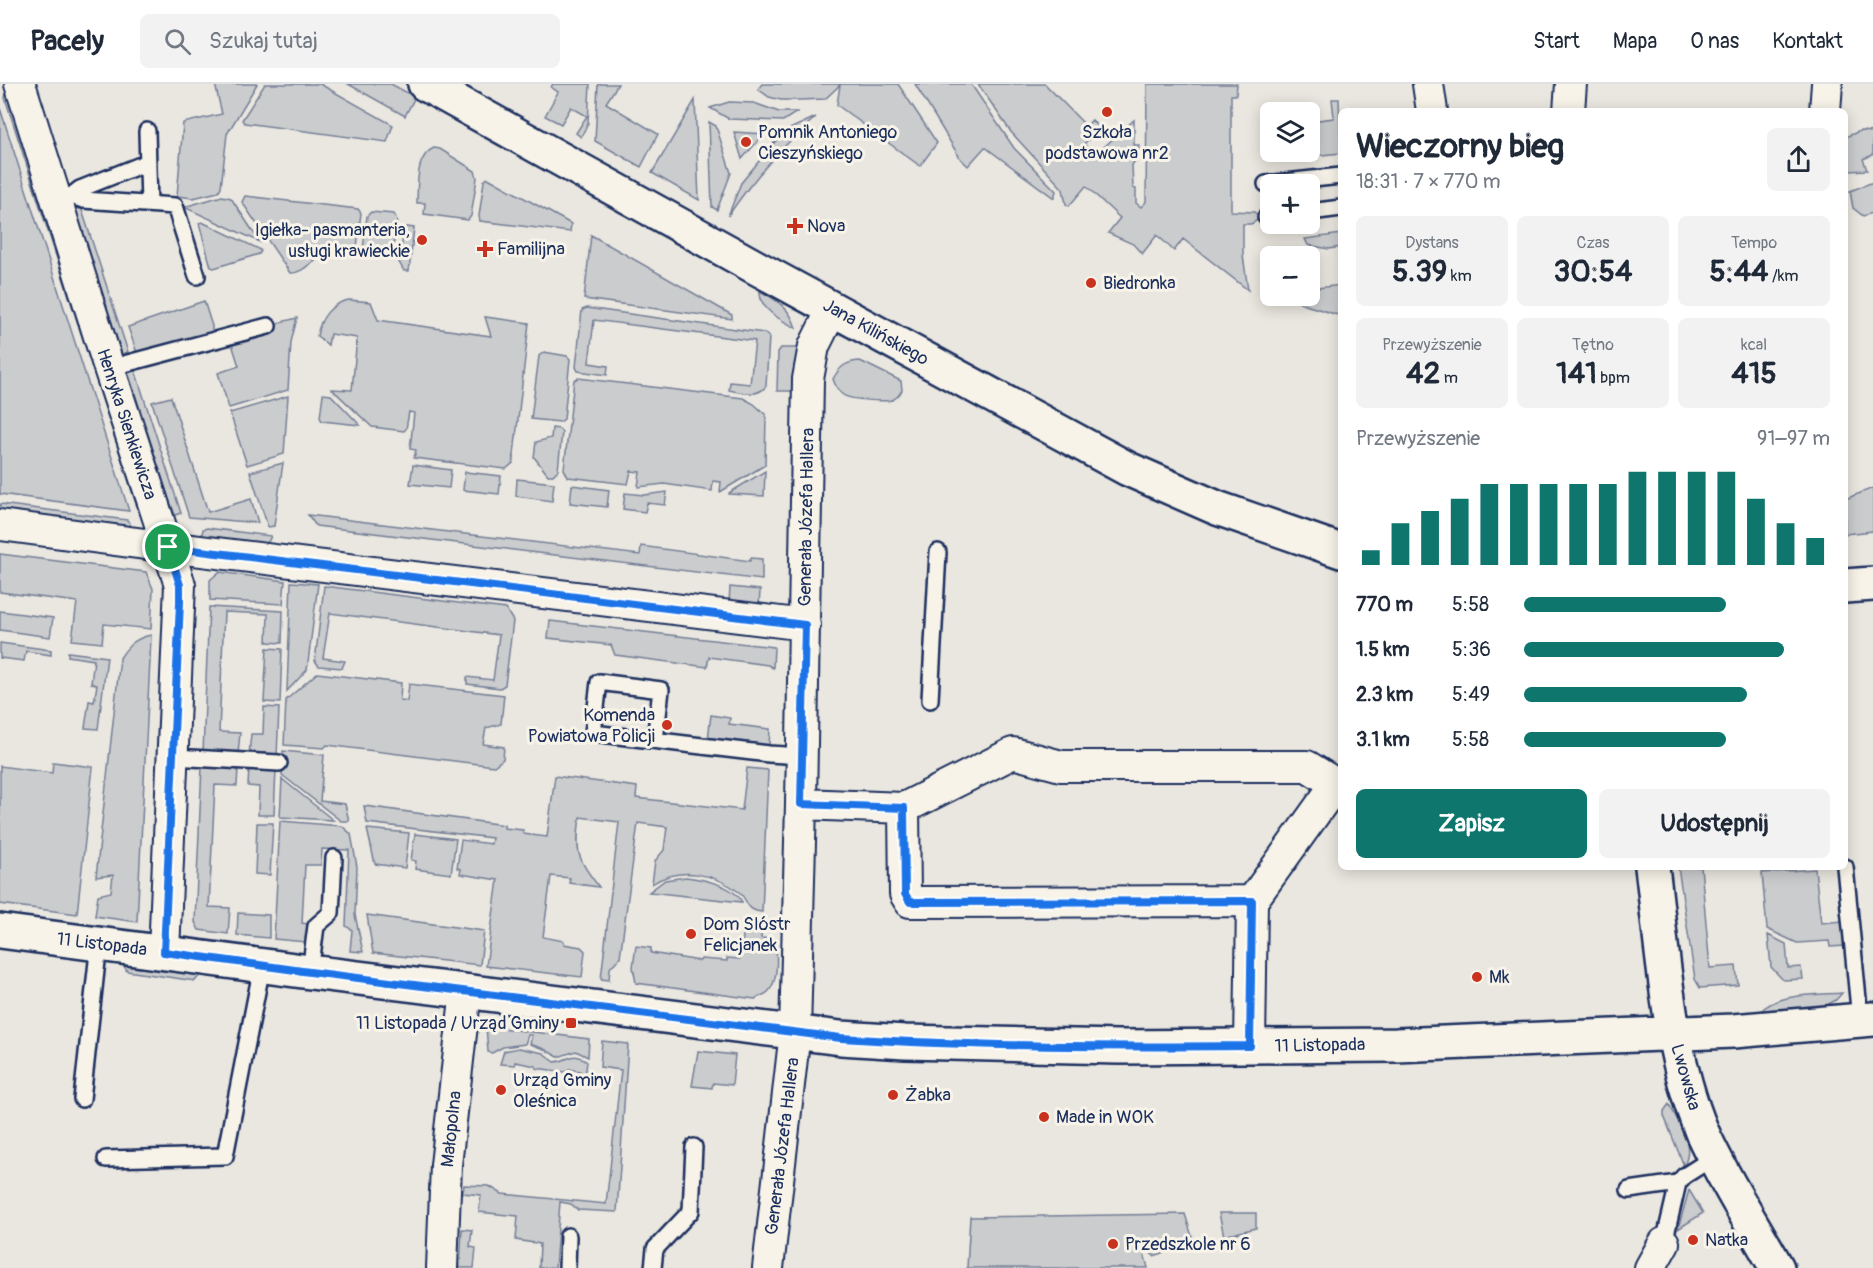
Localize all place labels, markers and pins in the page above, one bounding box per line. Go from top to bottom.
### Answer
marker: Szkoła podstawowa nr2 [1100,105,1114,119]
place label: Pomnik Antoniego Cieszyńskiego [758,121,898,165]
place label: Szkoła podstawowa nr2 [1045,121,1169,165]
marker: Pomnik Antoniego Cieszyńskiego [739,135,753,149]
place label: Nova [807,215,845,238]
place label: Igiełka- pasmanteria, usługi krawieckie [255,219,410,263]
marker: Nova [788,219,802,233]
marker: Igiełka- pasmanteria, usługi krawieckie [415,233,429,247]
place label: Familijna [497,238,565,261]
marker: Familijna [478,242,492,256]
place label: Biedronka [1103,272,1176,295]
marker: Biedronka [1084,276,1098,290]
pin [142,521,193,572]
place label: Komenda Powiatowa Policji [528,704,655,748]
marker: Komenda Powiatowa Policji [660,718,674,732]
place label: Dom SIóstr Felicjanek [703,913,791,957]
marker: Dom SIóstr Felicjanek [684,927,698,941]
place label: Mk [1489,966,1510,989]
marker: Mk [1470,970,1484,984]
place label: 11 Listopada / Urząd Gminy [356,1012,559,1035]
marker: 11 Listopada / Urząd Gminy [564,1016,578,1030]
place label: Urząd Gminy Oleśnica [513,1069,612,1113]
marker: Urząd Gminy Oleśnica [494,1083,508,1097]
place label: Żabka [905,1084,951,1107]
marker: Żabka [886,1088,900,1102]
place label: Made in WOK [1056,1106,1154,1129]
marker: Made in WOK [1037,1110,1051,1124]
place label: Natka [1705,1229,1748,1252]
place label: Przedszkole nr 6 [1125,1233,1251,1256]
marker: Natka [1686,1233,1700,1247]
marker: Przedszkole nr 6 [1106,1237,1120,1251]

